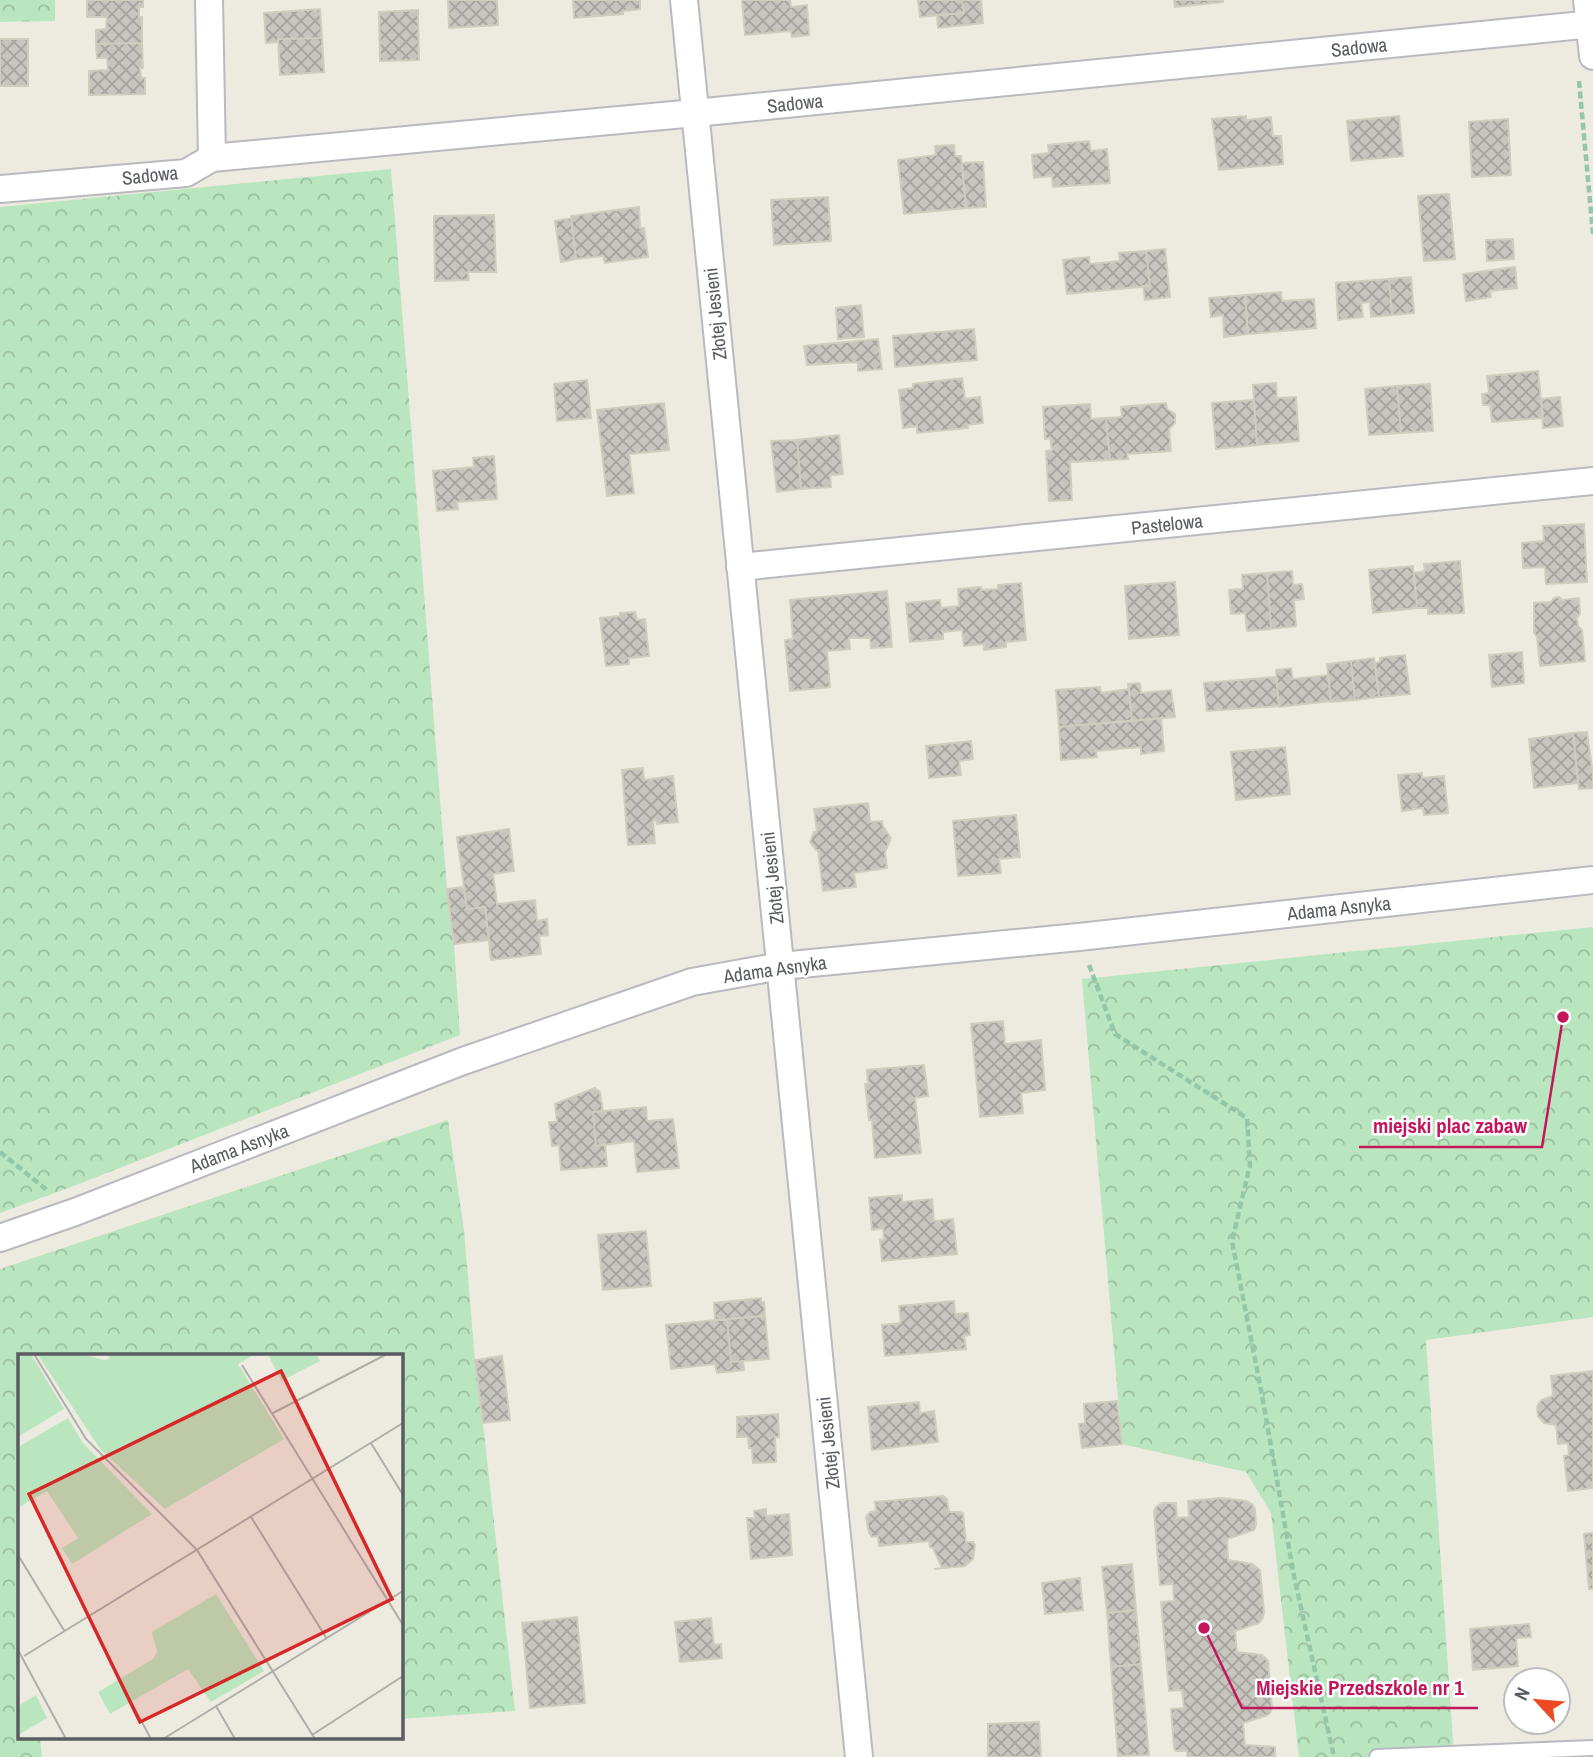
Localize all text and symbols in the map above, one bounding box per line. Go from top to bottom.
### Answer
street label: Sadowa [1330,31,1389,63]
street label: Sadowa [766,87,825,119]
street label: Sadowa [121,159,180,191]
street label: Złotej Jesieni [697,267,733,361]
street label: Pastelowa [1130,507,1204,541]
street label: Złotej Jesieni [754,831,790,925]
street label: Adama Asnyka [1285,890,1392,926]
street label: Adama Asnyka [721,949,829,989]
callout: miejski plac zabaw [1359,1105,1542,1147]
text: miejski plac zabaw [1373,1111,1528,1140]
street label: Adama Asnyka [185,1117,292,1179]
inset map [18,1354,402,1740]
street label: Złotej Jesieni [810,1396,846,1490]
callout: Miejskie Przedszkole nr 1 [1242,1666,1478,1708]
north arrow [1502,1666,1572,1736]
text: Miejskie Przedszkole nr 1 [1256,1673,1464,1702]
text: N [1508,1683,1536,1704]

